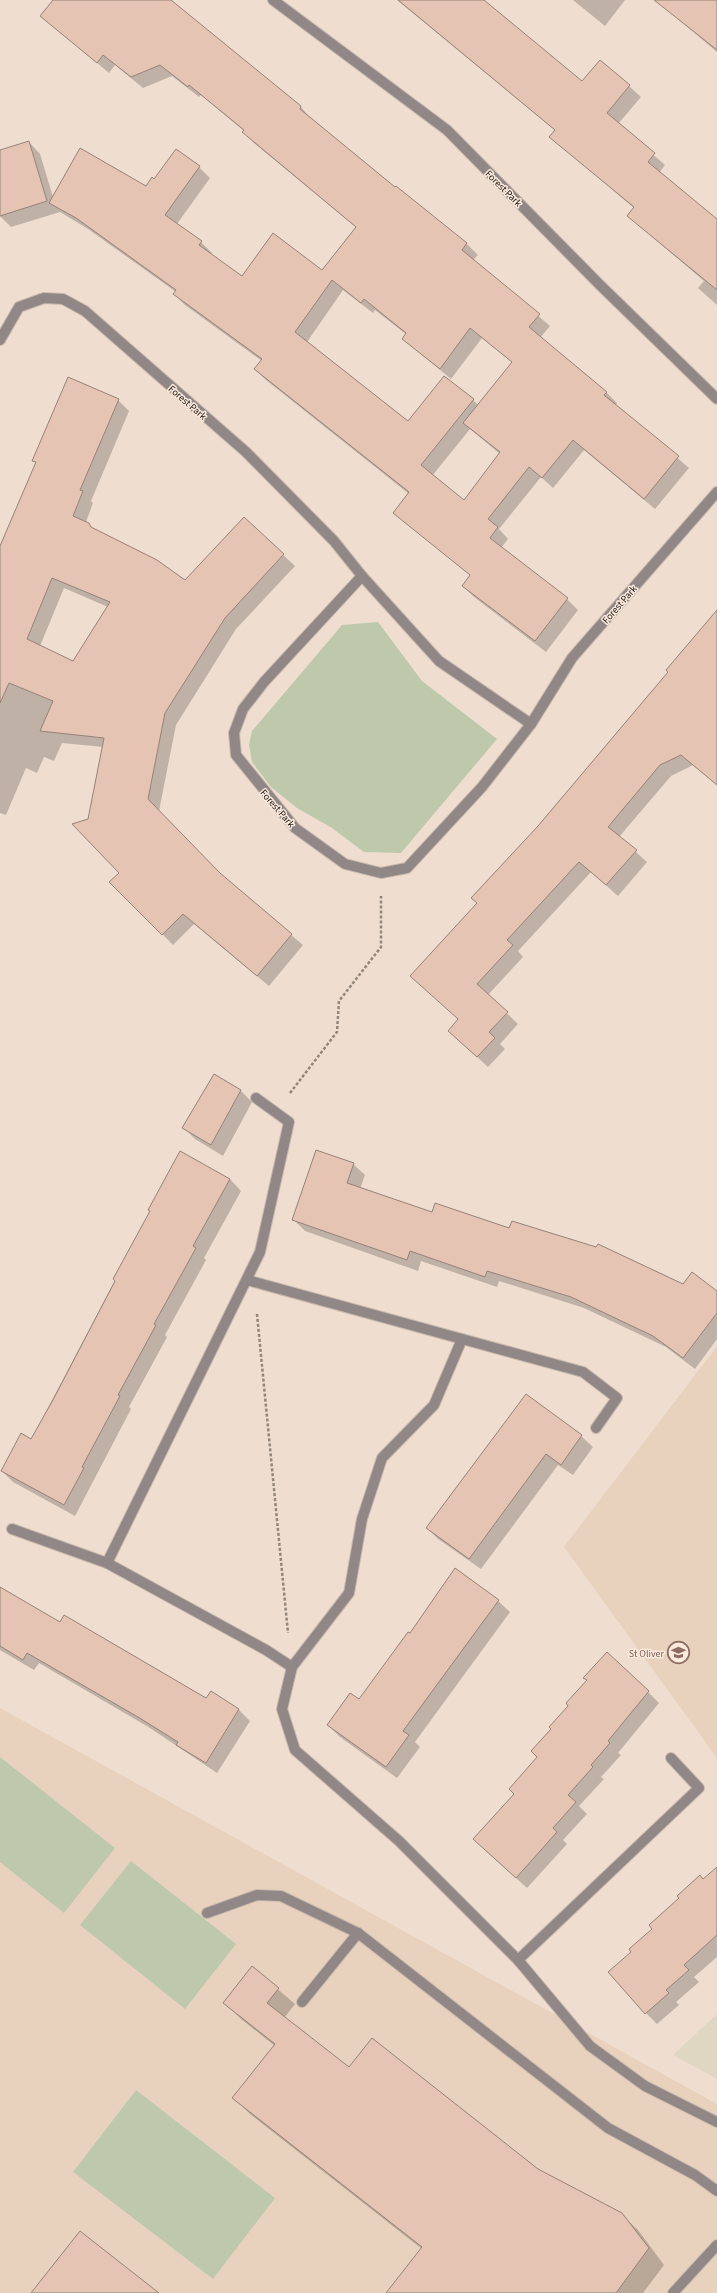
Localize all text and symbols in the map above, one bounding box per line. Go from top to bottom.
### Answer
street label: Forest Park [482,167,525,210]
street label: Forest Park [165,382,210,423]
street label: Forest Park [599,582,640,627]
street label: Forest Park [257,786,298,831]
school or university icon: St Oliver [666,1640,692,1666]
place label: St Oliver [629,1647,665,1661]

